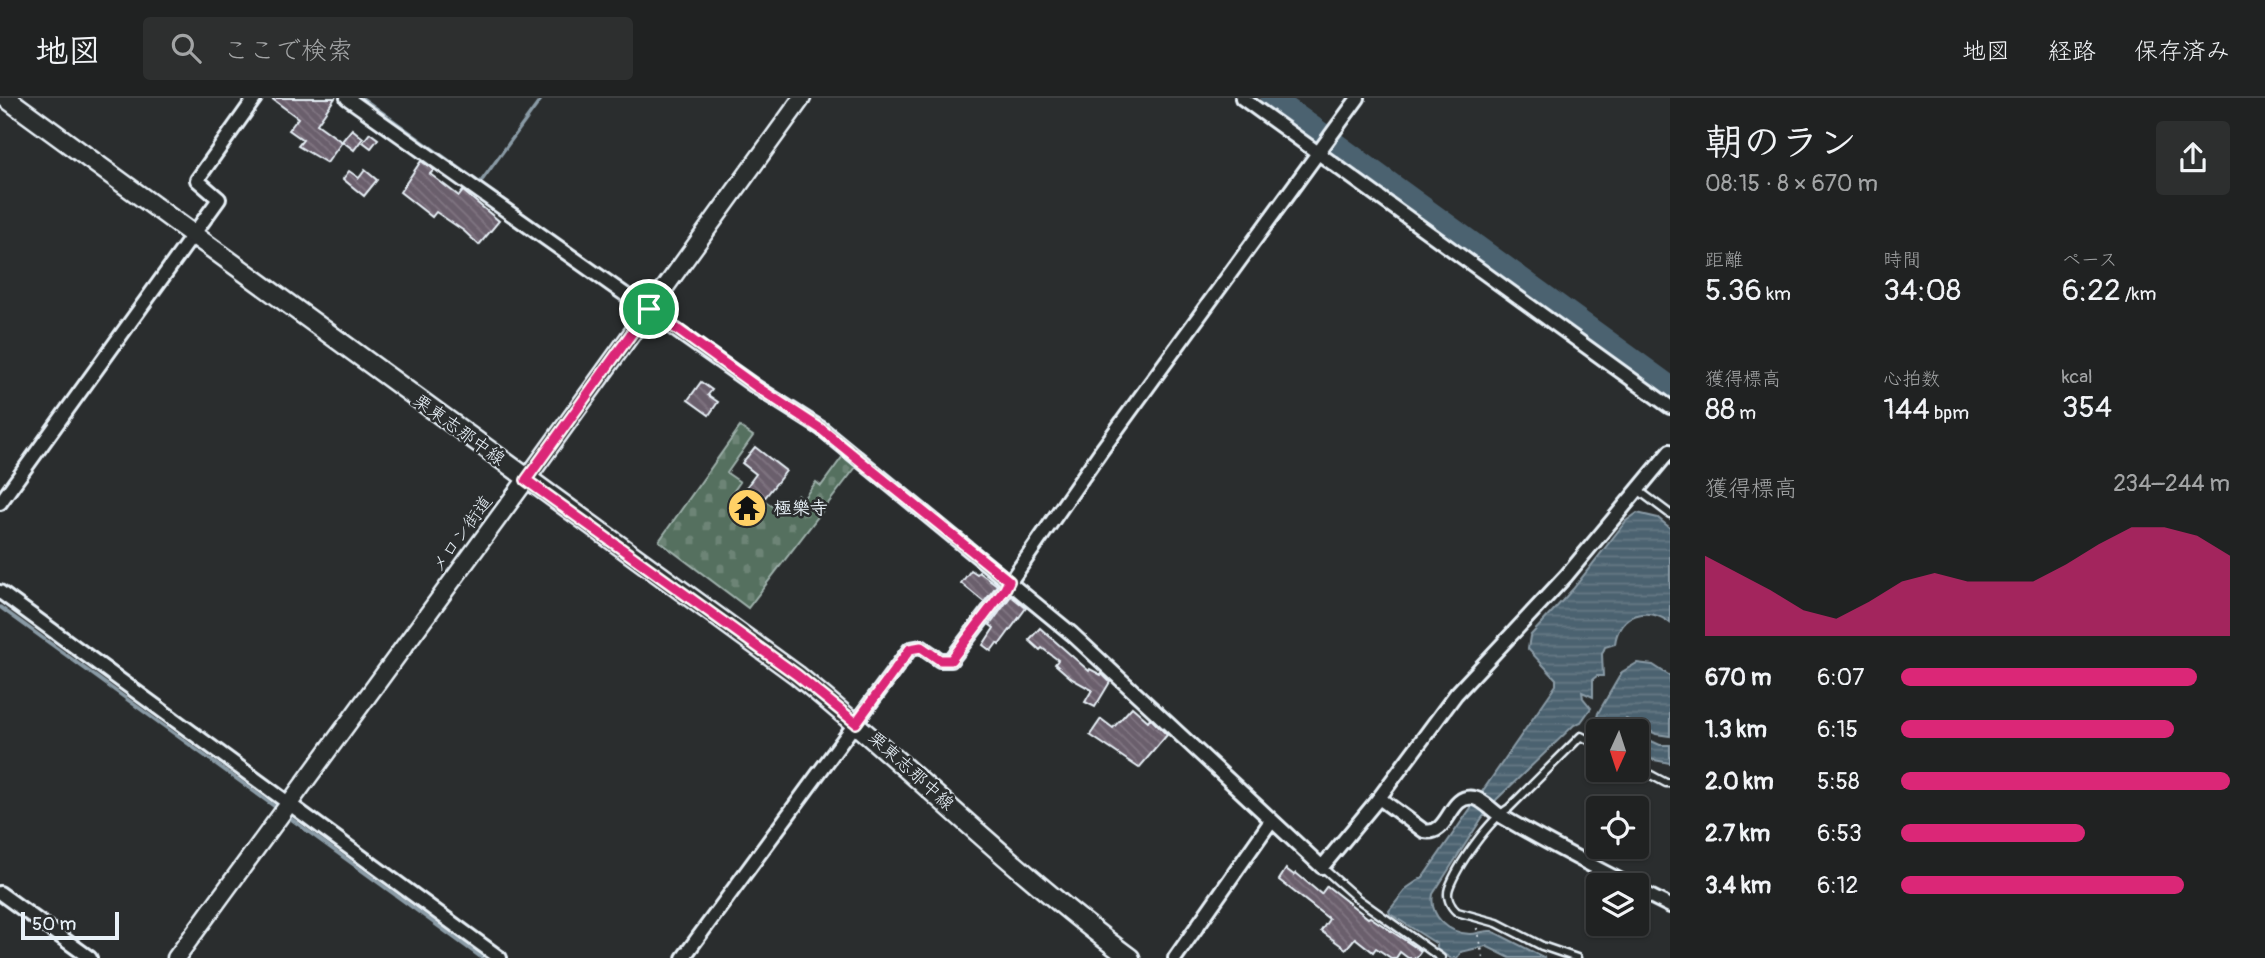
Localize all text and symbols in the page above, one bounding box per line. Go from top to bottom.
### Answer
search box [143,17,633,80]
icon: search [167,29,205,67]
text: 地図 [35,31,101,72]
text: ここで検索 [223,35,353,67]
text: 地図 [1962,37,2010,66]
text: 経路 [2048,37,2096,66]
text: 保存済み [2134,37,2230,66]
text: 朝のラン [1705,119,1857,167]
button: share [2156,121,2230,195]
text: 08:15 · 8 × 670 m [1705,169,1878,198]
text: 距離 [1705,248,1743,272]
text: 時間 [1883,248,1921,272]
text: ペース [2062,248,2118,272]
text: 5.36 [1705,272,1762,309]
text: 34:08 [1883,272,1961,309]
text: 6:22 [2062,272,2121,309]
pin [619,279,679,339]
text: km [1762,282,1791,306]
text: /km [2121,282,2156,306]
icon: arrive [630,290,668,328]
text: kcal [2062,365,2093,389]
text: 獲得標高 [1705,367,1781,391]
text: 心拍数 [1883,367,1940,391]
street label: 栗東志那中線 [409,389,509,471]
text: 354 [2062,389,2112,426]
text: 88 [1705,391,1735,428]
text: 144 [1883,391,1930,428]
text: m [1735,401,1756,425]
text: bpm [1930,401,1969,425]
text: 234–244 m [2113,469,2230,498]
text: 獲得標高 [1705,474,1797,503]
temple icon: 極樂寺 [726,487,768,529]
street label: メロン街道 [426,491,498,577]
place label: 極樂寺 [774,497,828,520]
text: 670 m [1705,663,1771,692]
text: 6:07 [1817,663,1864,692]
text: 1.3 km [1705,715,1767,744]
text: 6:15 [1817,715,1858,744]
north arrow [1586,719,1648,782]
map controls [1586,719,1649,936]
street label: 栗東志那中線 [863,726,959,816]
text: 2.0 km [1705,767,1774,796]
text: 5:58 [1817,767,1860,796]
button: locate [1586,796,1649,859]
text: 2.7 km [1705,819,1770,848]
text: 6:53 [1817,819,1862,848]
text: 3.4 km [1705,871,1771,900]
text: 6:12 [1817,871,1858,900]
button: layers [1586,873,1649,936]
scale bar [21,909,119,941]
text: 50 m [32,912,76,936]

